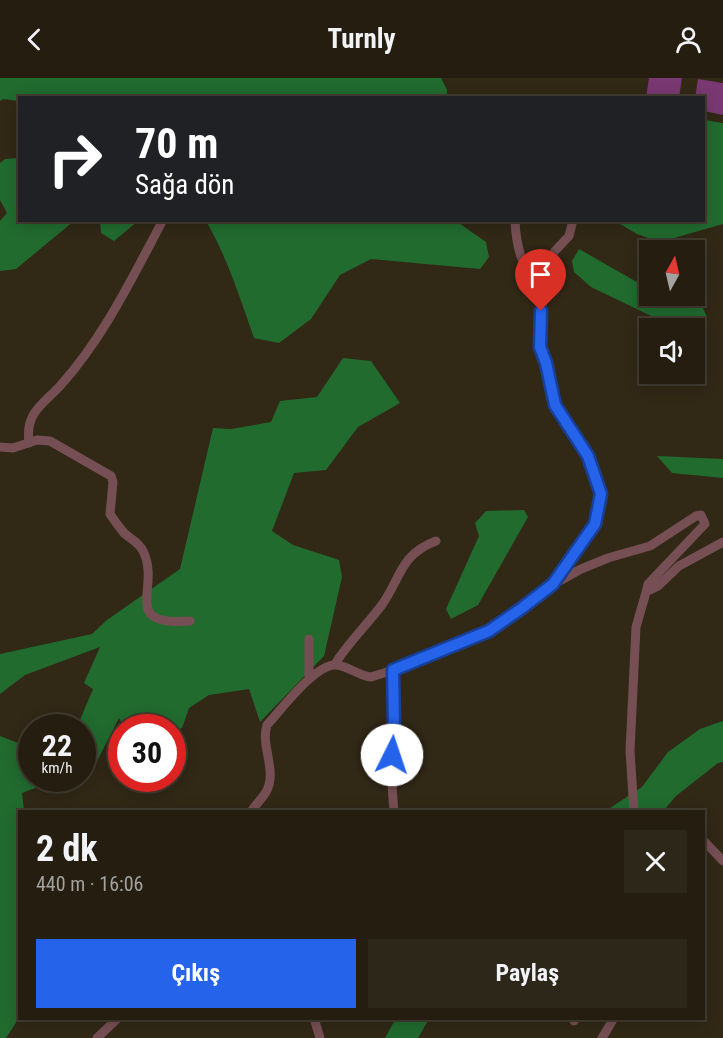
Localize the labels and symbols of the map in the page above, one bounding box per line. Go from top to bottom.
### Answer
north arrow [639,240,705,306]
pin [515,249,566,311]
speed limit sign: 30 [108,714,186,792]
position arrow [360,723,424,787]

